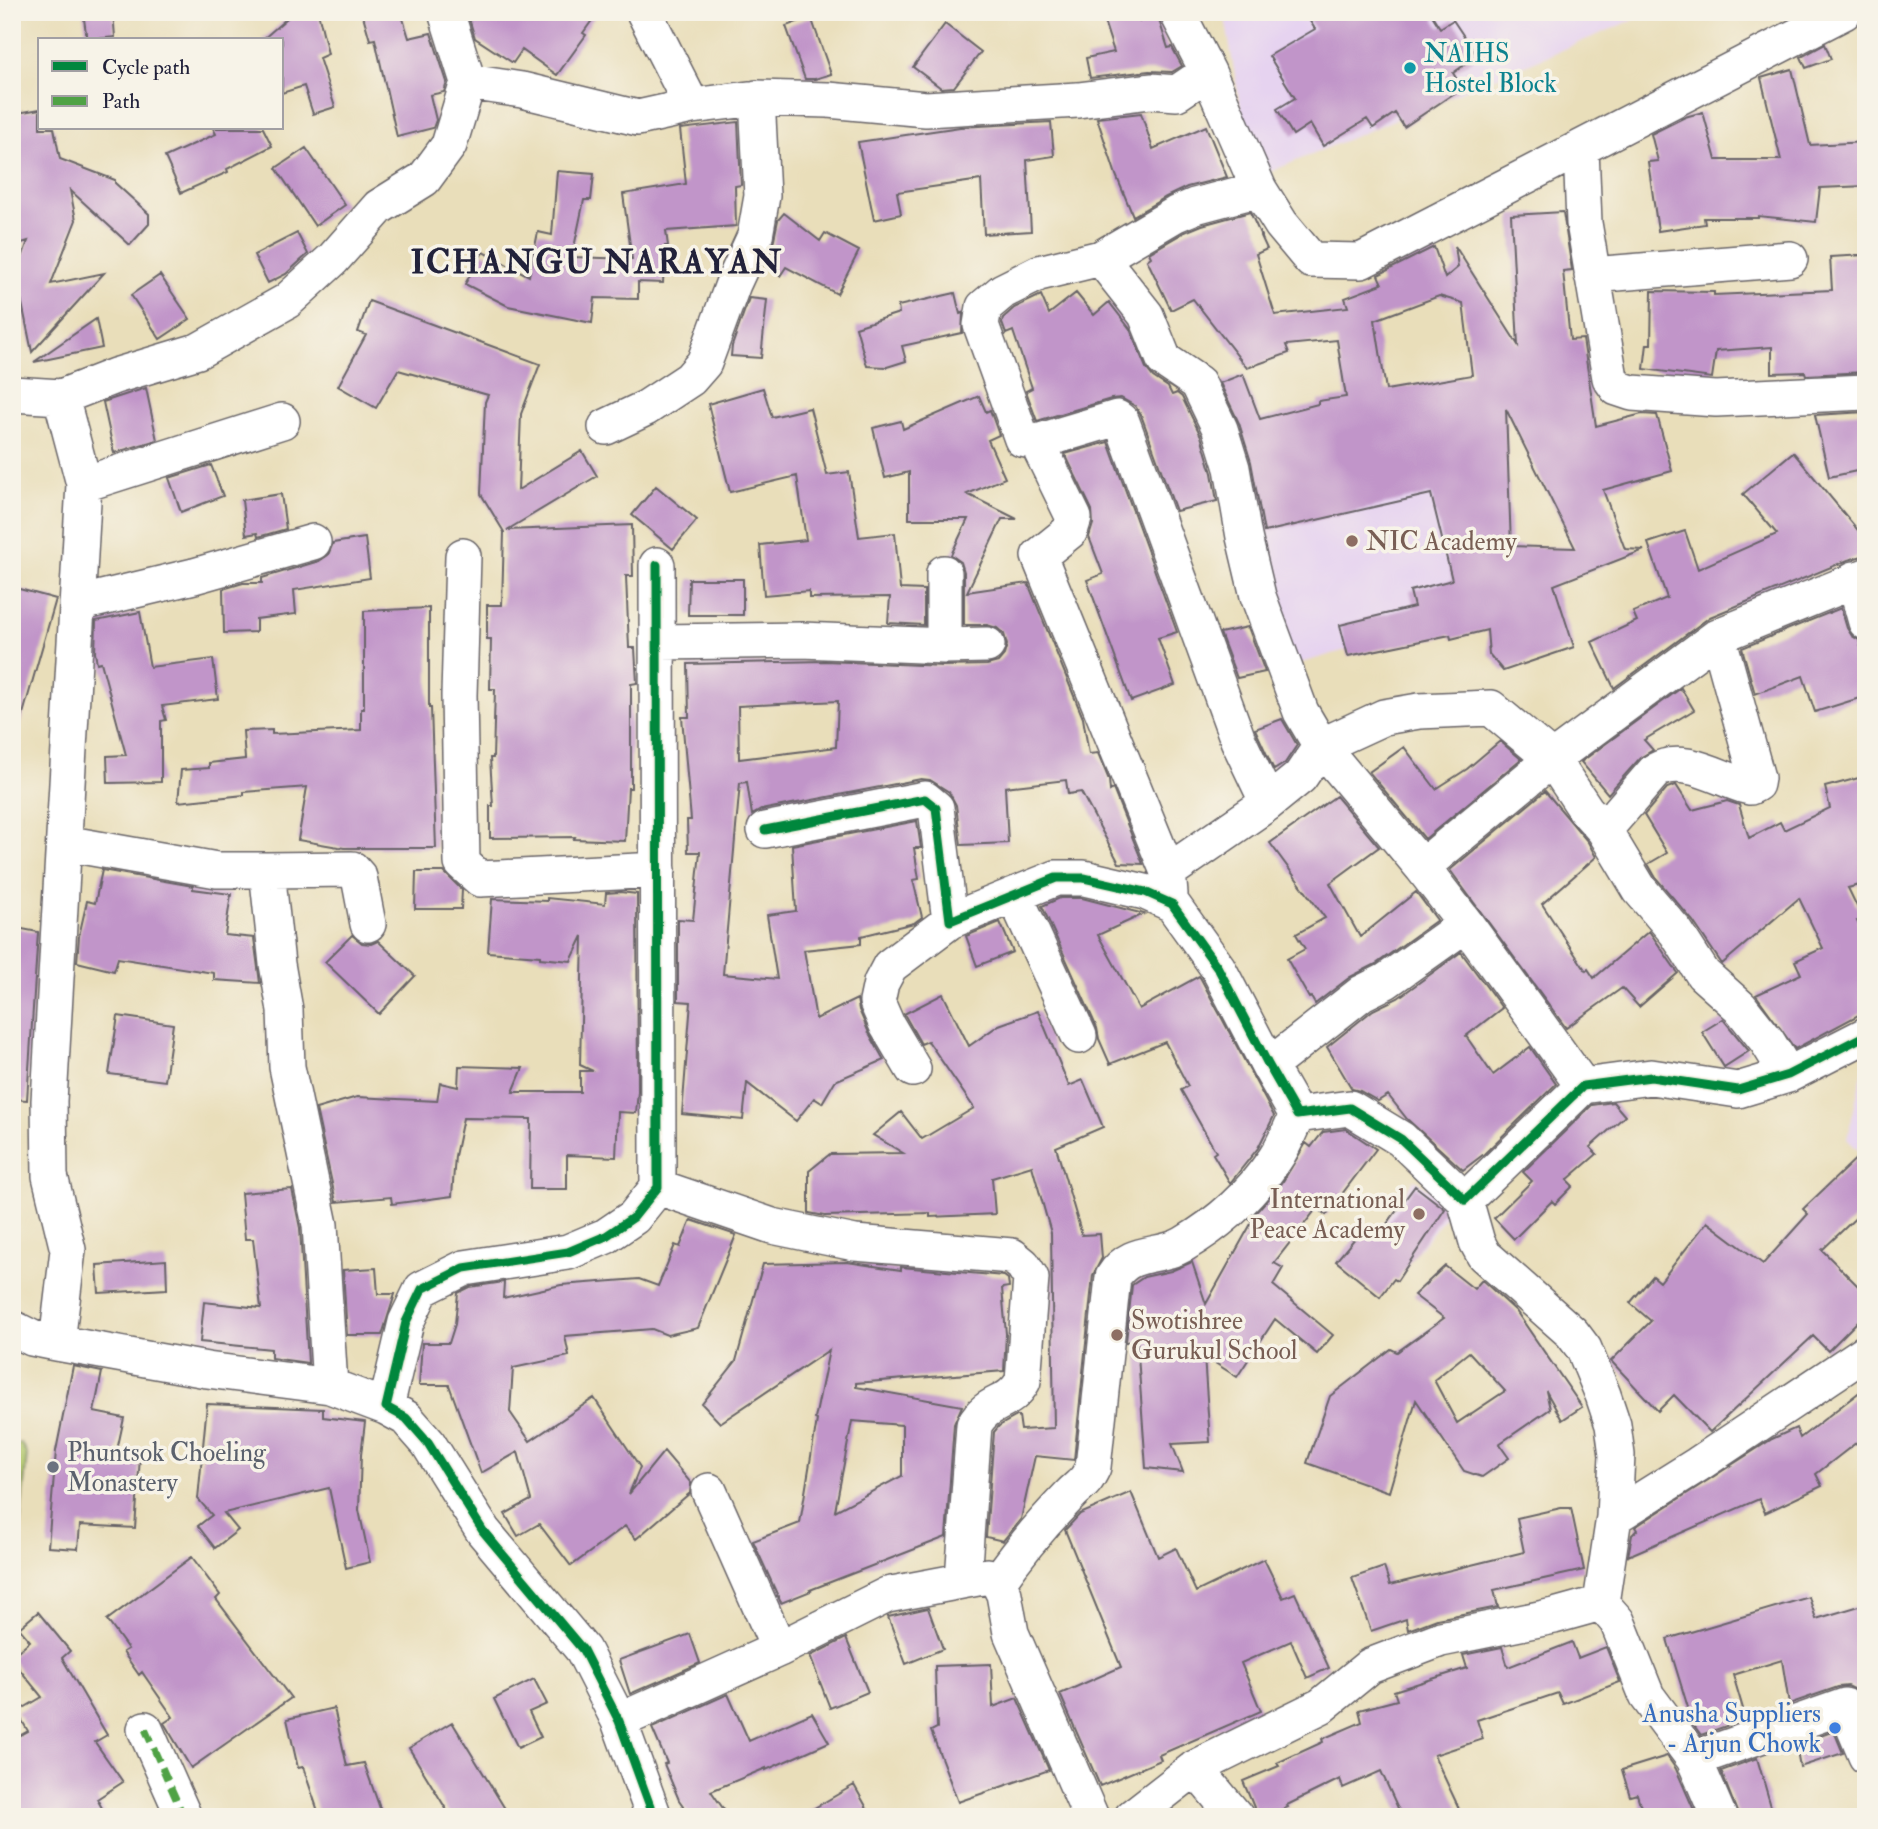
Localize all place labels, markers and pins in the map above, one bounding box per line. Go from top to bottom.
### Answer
place label: NAIHS Hostel Block [1424,38,1557,100]
marker: NAIHS Hostel Block [1402,60,1418,76]
place label: NIC Academy [1366,526,1517,558]
marker: NIC Academy [1344,533,1360,549]
place label: International Peace Academy [1250,1184,1406,1246]
marker: International Peace Academy [1411,1206,1427,1222]
place label: Swotishree Gurukul School [1131,1305,1298,1367]
marker: Swotishree Gurukul School [1109,1327,1125,1343]
place label: Phuntsok Choeling Monastery [67,1437,267,1499]
marker: Phuntsok Choeling Monastery [45,1459,61,1475]
place label: Anusha Suppliers - Arjun Chowk [1641,1698,1822,1760]
marker: Anusha Suppliers - Arjun Chowk [1827,1720,1843,1736]

